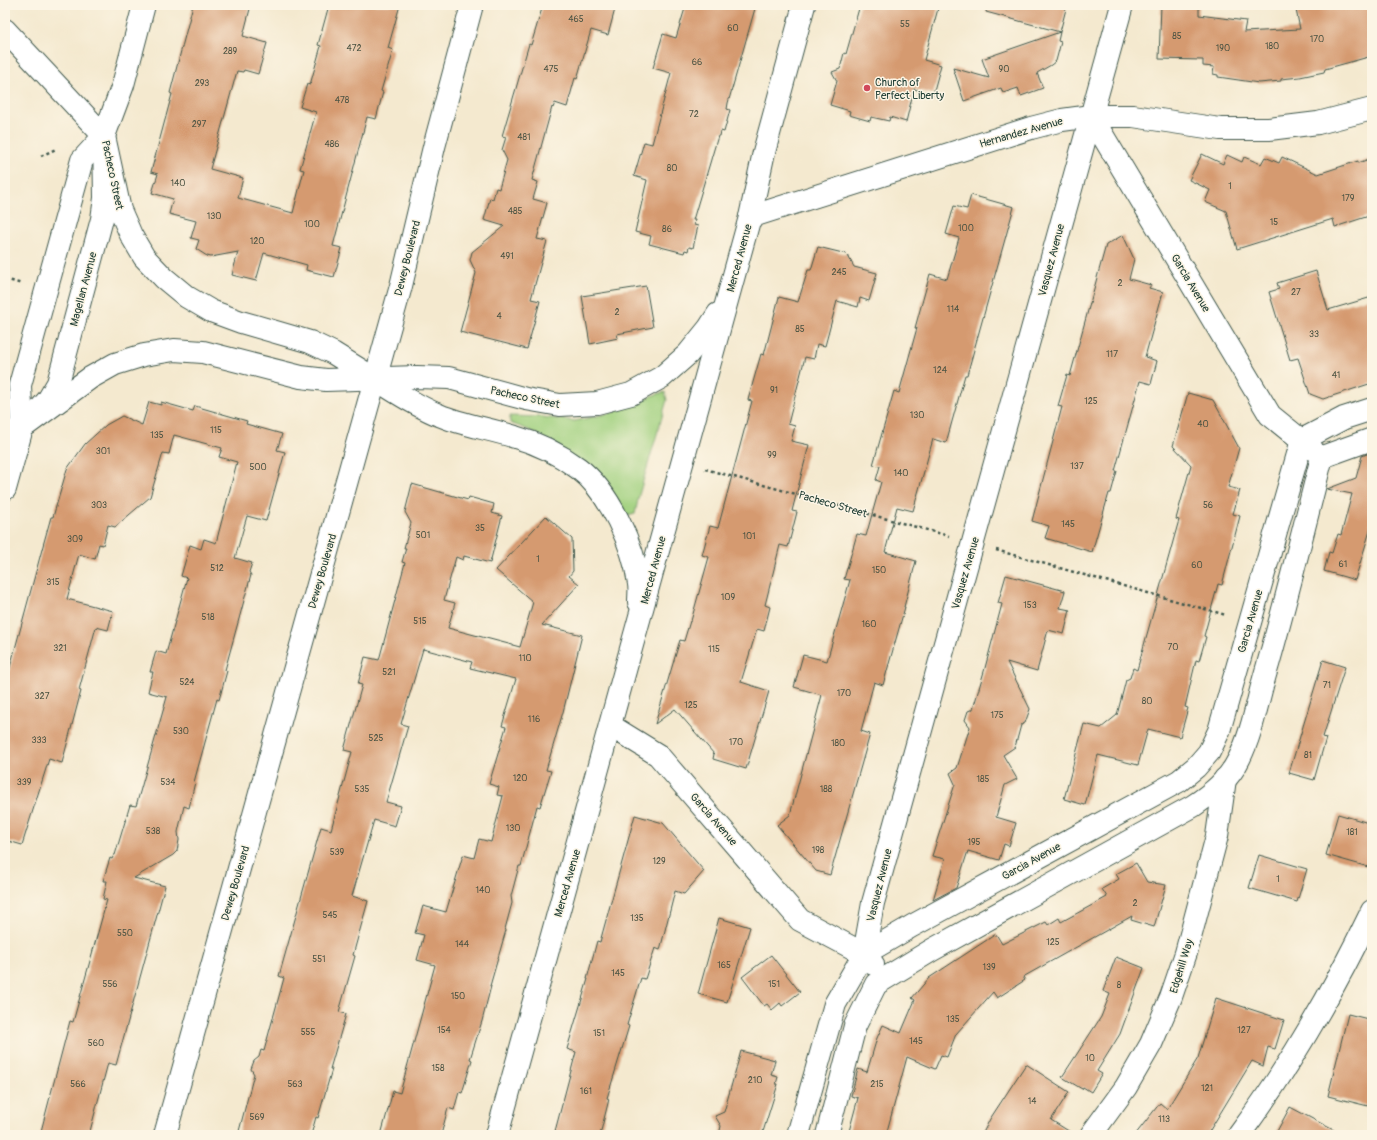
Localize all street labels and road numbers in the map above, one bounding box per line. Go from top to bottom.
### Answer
street label: Hernandez Avenue [978,114,1065,151]
street label: Pacheco Street [99,139,126,212]
street label: Dewey Boulevard [392,219,423,297]
street label: Merced Avenue [724,222,755,294]
street label: Vasquez Avenue [1036,222,1068,298]
street label: Magellan Avenue [67,250,100,328]
street label: Garcia Avenue [1168,252,1213,315]
street label: Pacheco Street [489,384,561,411]
street label: Pacheco Street [797,488,869,521]
street label: Dewey Boulevard [306,532,339,610]
street label: Merced Avenue [638,534,669,606]
street label: Vasquez Avenue [949,535,982,611]
street label: Garcia Avenue [1235,587,1266,654]
street label: Garcia Avenue [687,790,740,849]
street label: Garcia Avenue [1000,840,1063,883]
street label: Dewey Boulevard [219,844,252,922]
street label: Merced Avenue [552,847,584,919]
street label: Vasquez Avenue [864,847,895,923]
street label: Edgehill Way [1167,937,1196,995]

